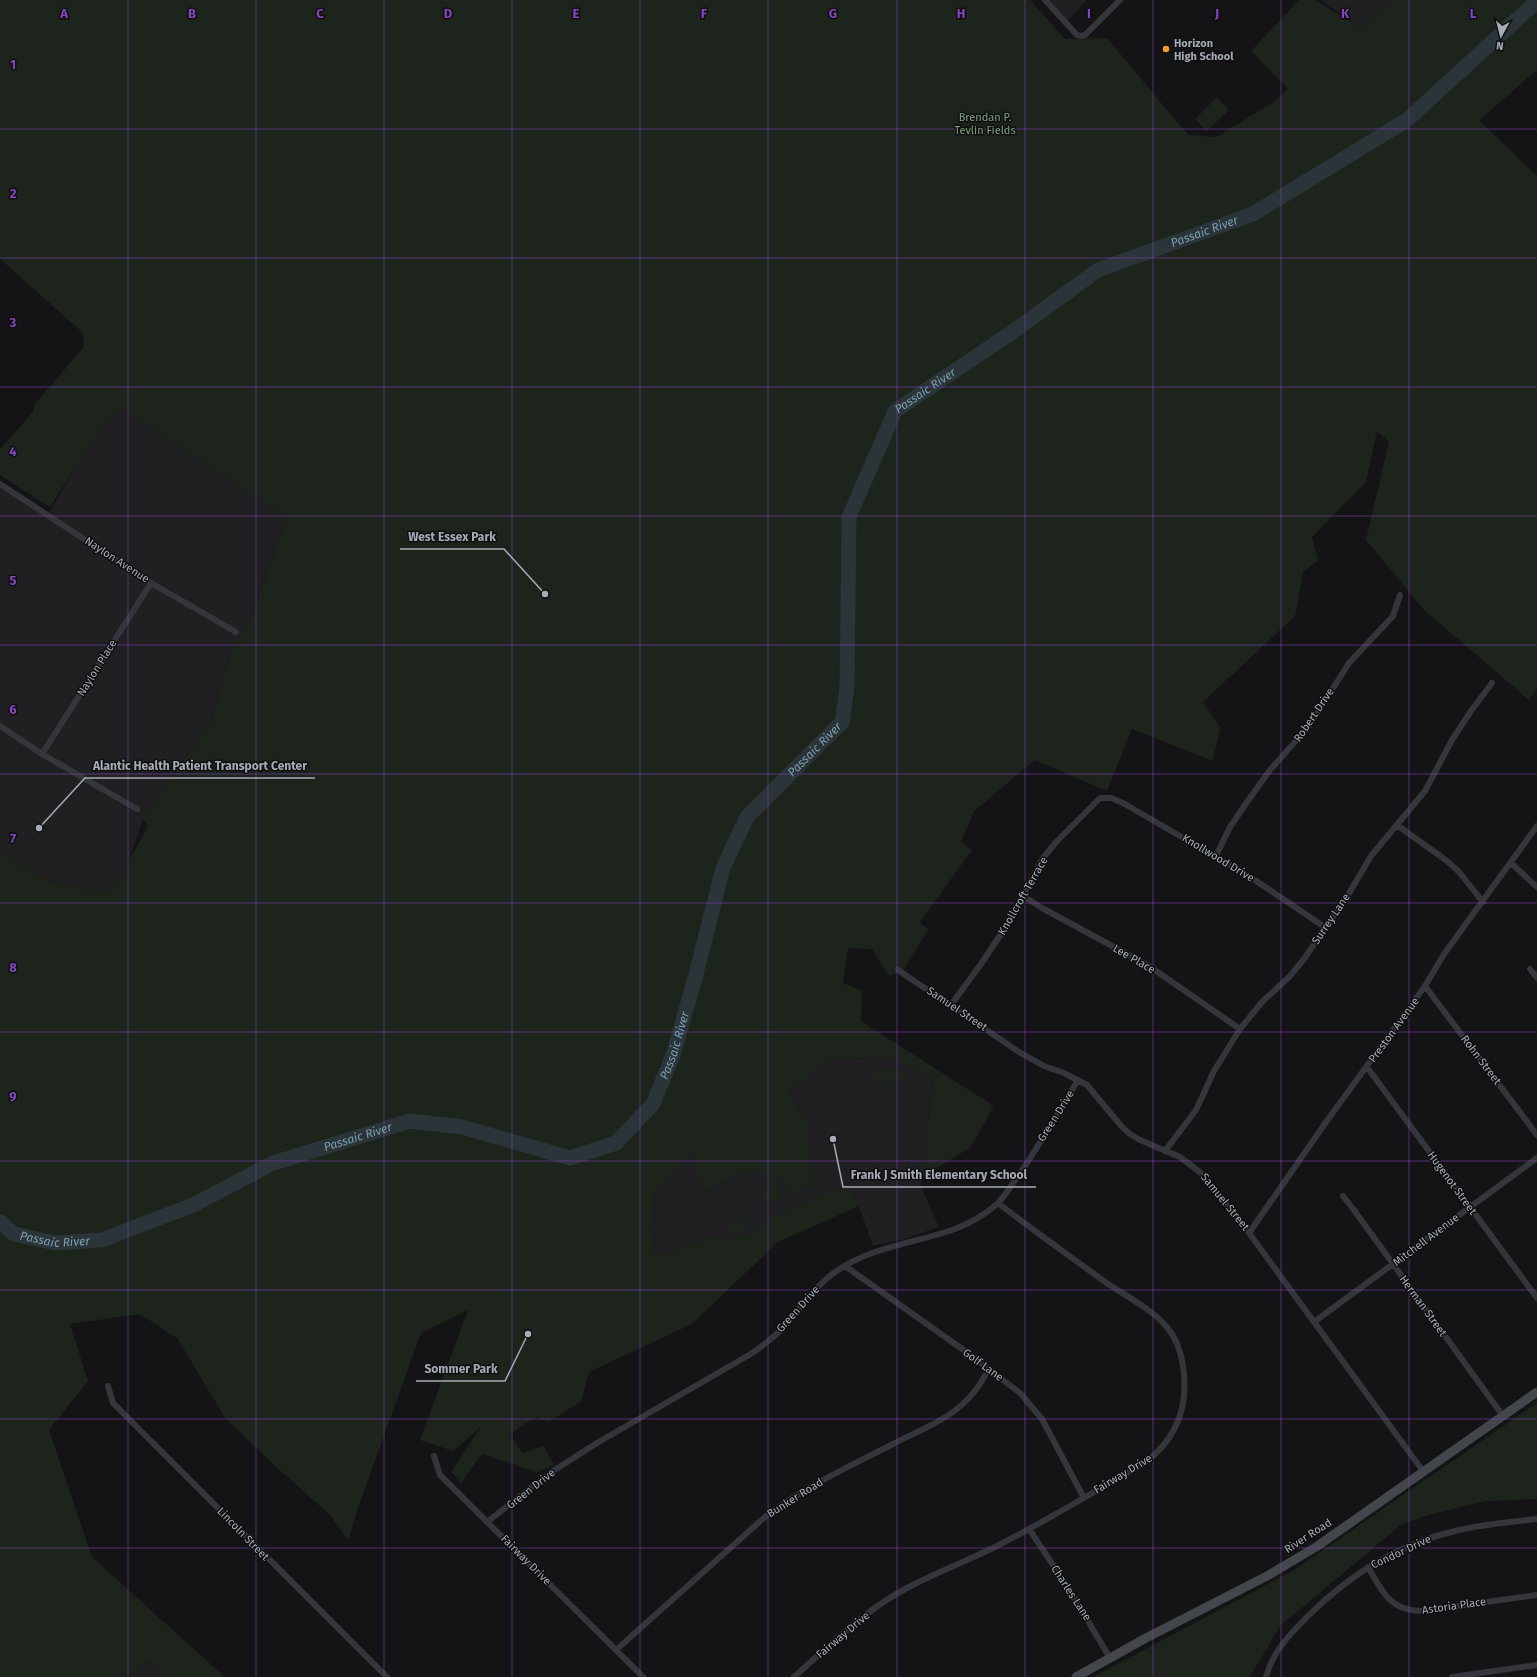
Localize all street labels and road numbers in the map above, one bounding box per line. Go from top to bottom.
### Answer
street label: Naylon Avenue [82,534,152,586]
street label: Naylon Place [74,637,120,699]
street label: Robert Drive [1291,686,1337,744]
street label: Knollwood Drive [1180,831,1256,885]
street label: Knollcroft Terrace [995,855,1051,937]
street label: Surrey Lane [1309,891,1353,947]
street label: Lee Place [1111,942,1157,976]
street label: Samuel Street [924,984,990,1034]
street label: Preston Avenue [1366,995,1422,1065]
street label: Rohn Street [1458,1033,1504,1087]
street label: Green Drive [1035,1088,1077,1144]
street label: Hugenot Street [1425,1149,1479,1217]
street label: Samuel Street [1198,1171,1252,1233]
street label: Mitchell Avenue [1391,1211,1461,1269]
street label: Herman Street [1396,1273,1450,1339]
street label: Green Drive [774,1283,822,1335]
street label: Golf Lane [960,1346,1006,1384]
street label: Fairway Drive [1091,1451,1155,1497]
street label: Green Drive [504,1466,558,1512]
street label: Bunker Road [765,1476,825,1520]
street label: Lincoln Street [214,1505,272,1563]
street label: River Road [1282,1516,1334,1556]
street label: Fairway Drive [498,1532,554,1588]
street label: Condor Drive [1369,1532,1433,1572]
street label: Charles Lane [1048,1563,1094,1623]
street label: Astoria Place [1421,1595,1487,1617]
street label: Fairway Drive [814,1609,872,1661]

